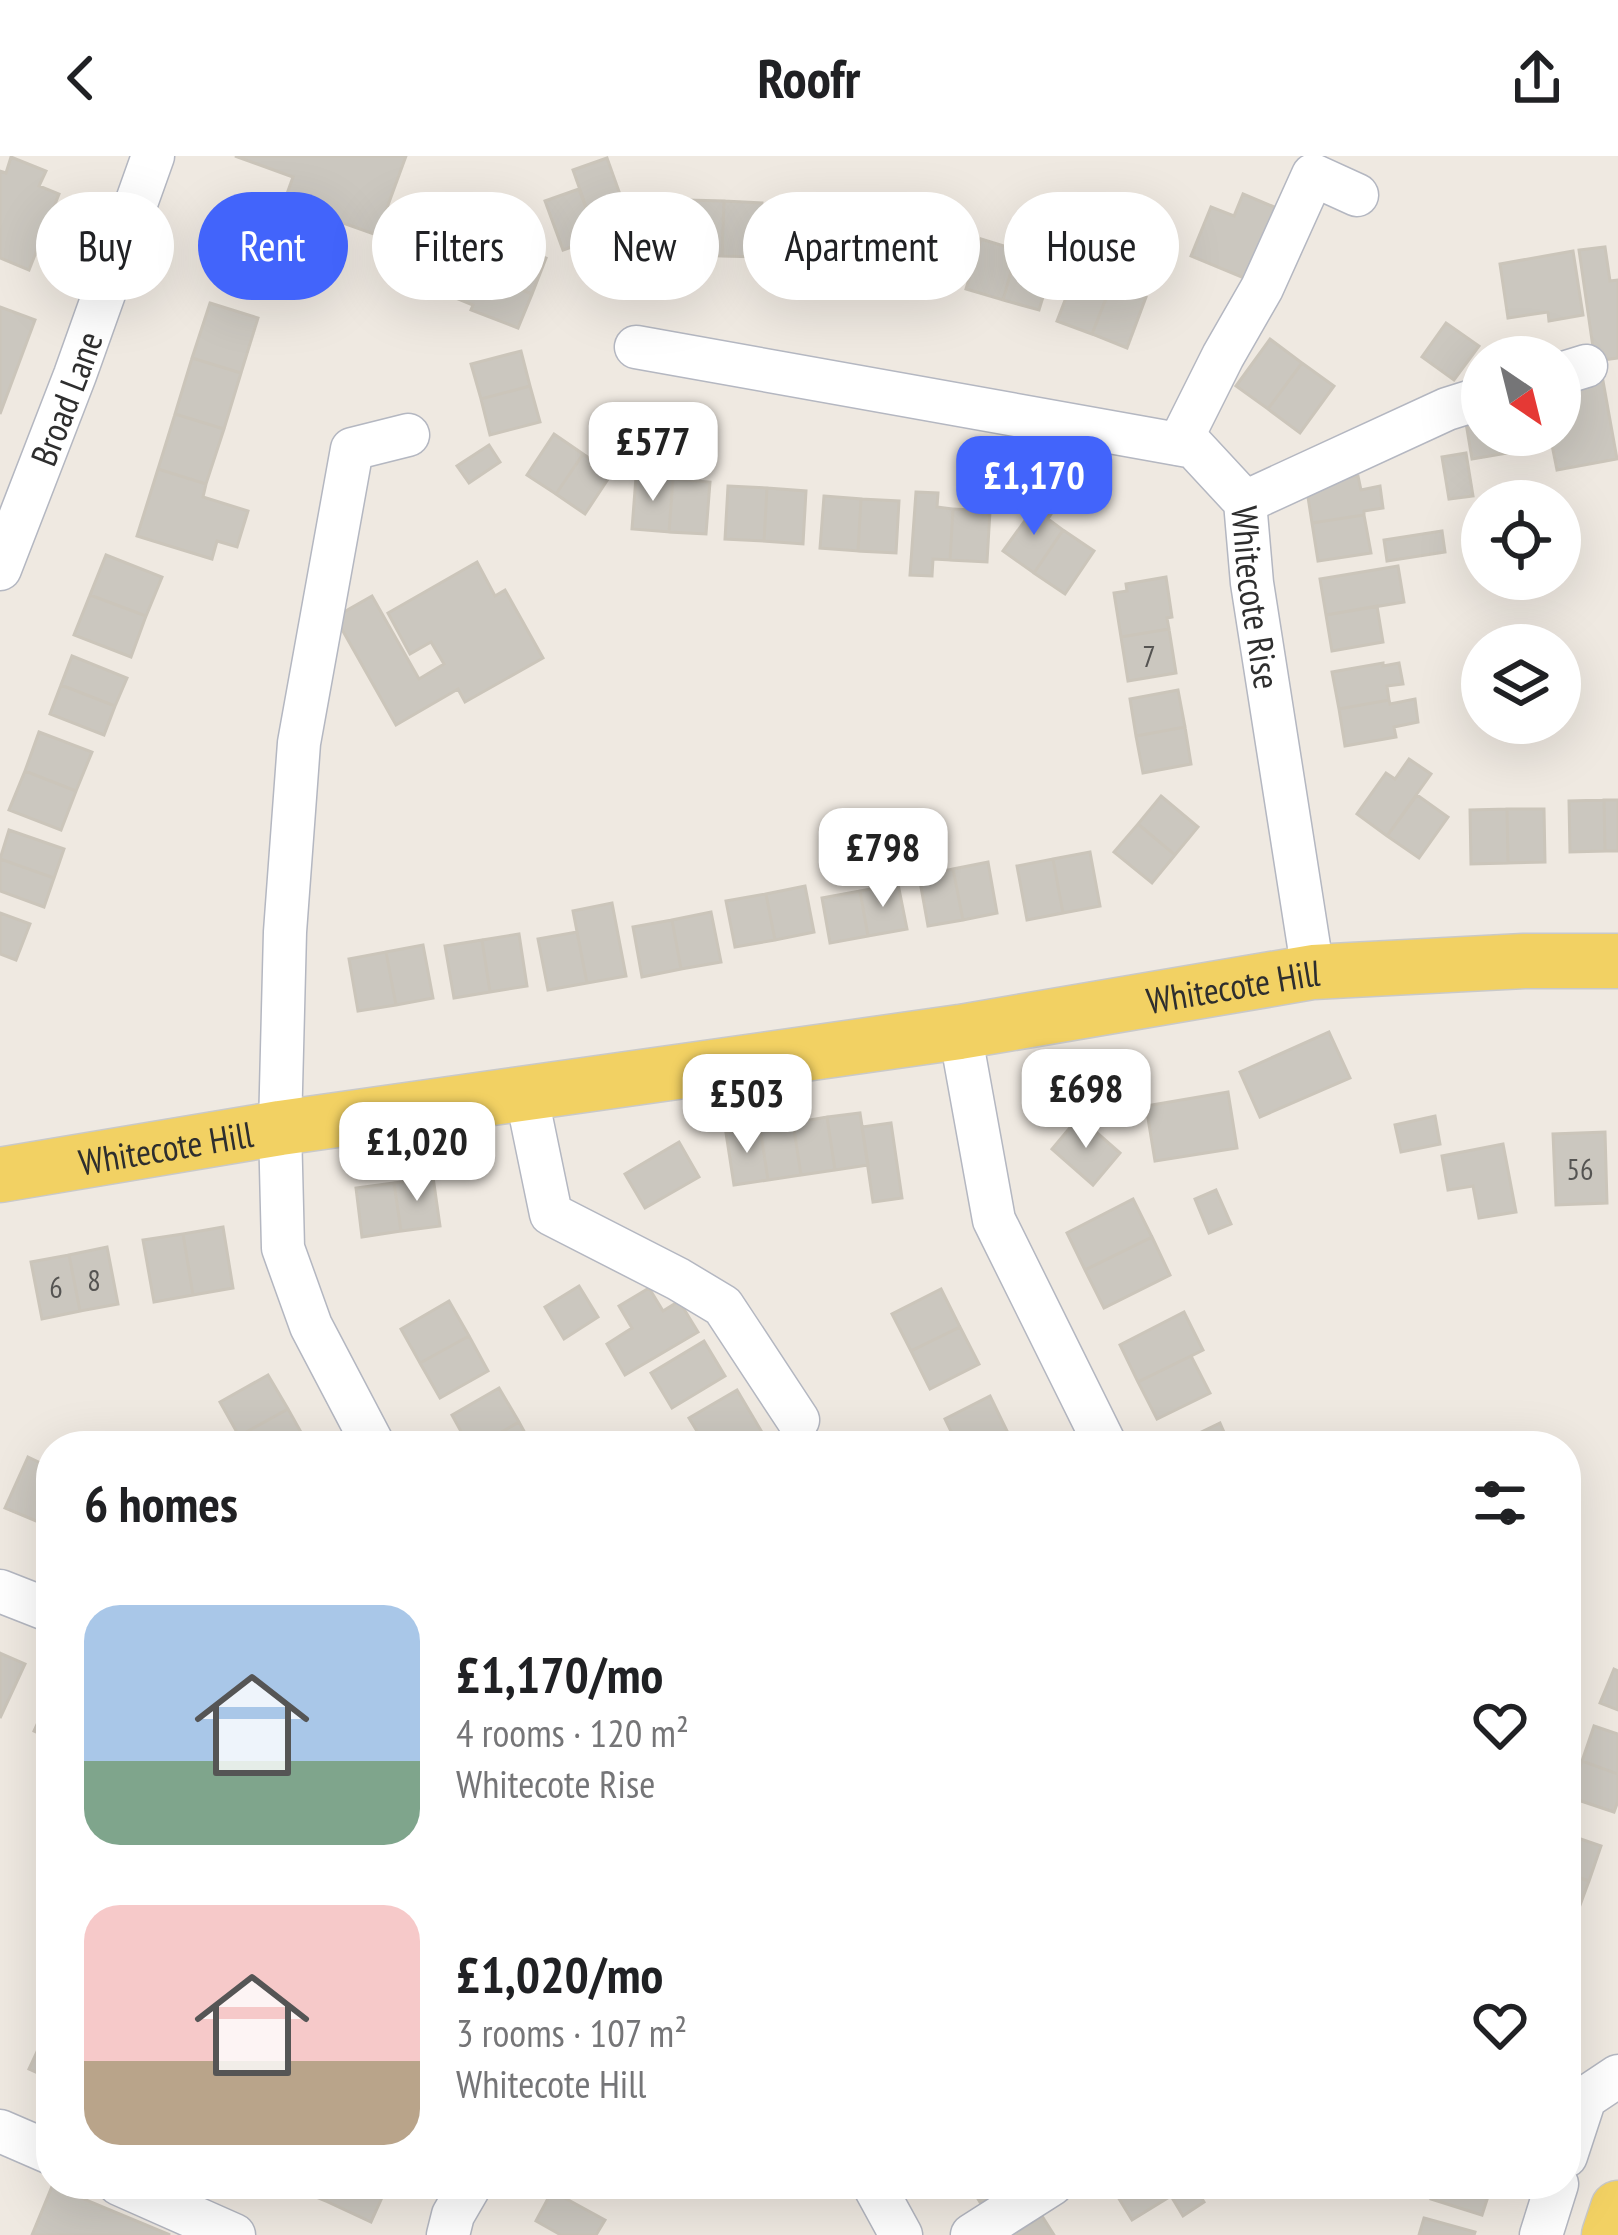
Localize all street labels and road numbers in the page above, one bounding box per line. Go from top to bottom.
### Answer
street label: Broad Lane [19,325,112,472]
street label: Whitecote Rise [1222,504,1292,692]
street label: Whitecote Hill [1143,948,1322,1023]
street label: Whitecote Hill [75,1109,257,1185]

